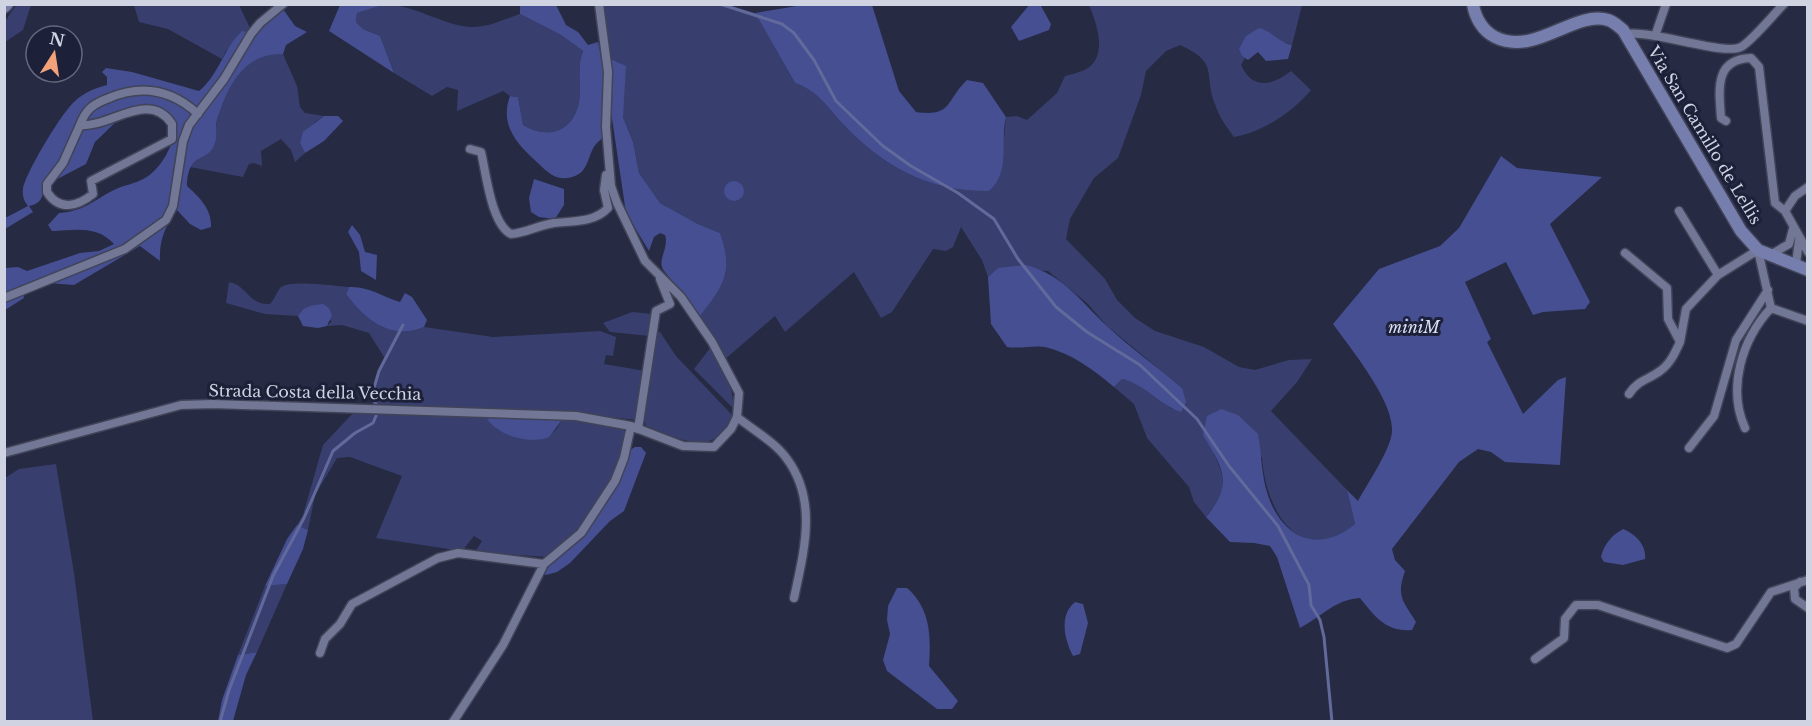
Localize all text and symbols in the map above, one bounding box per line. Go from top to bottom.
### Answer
north arrow [24,24,84,84]
text: N [48,28,67,51]
street label: Via San Camillo de Lellis [1643,41,1766,228]
park label: miniM [1388,317,1441,337]
street label: Strada Costa della Vecchia [209,380,422,404]

